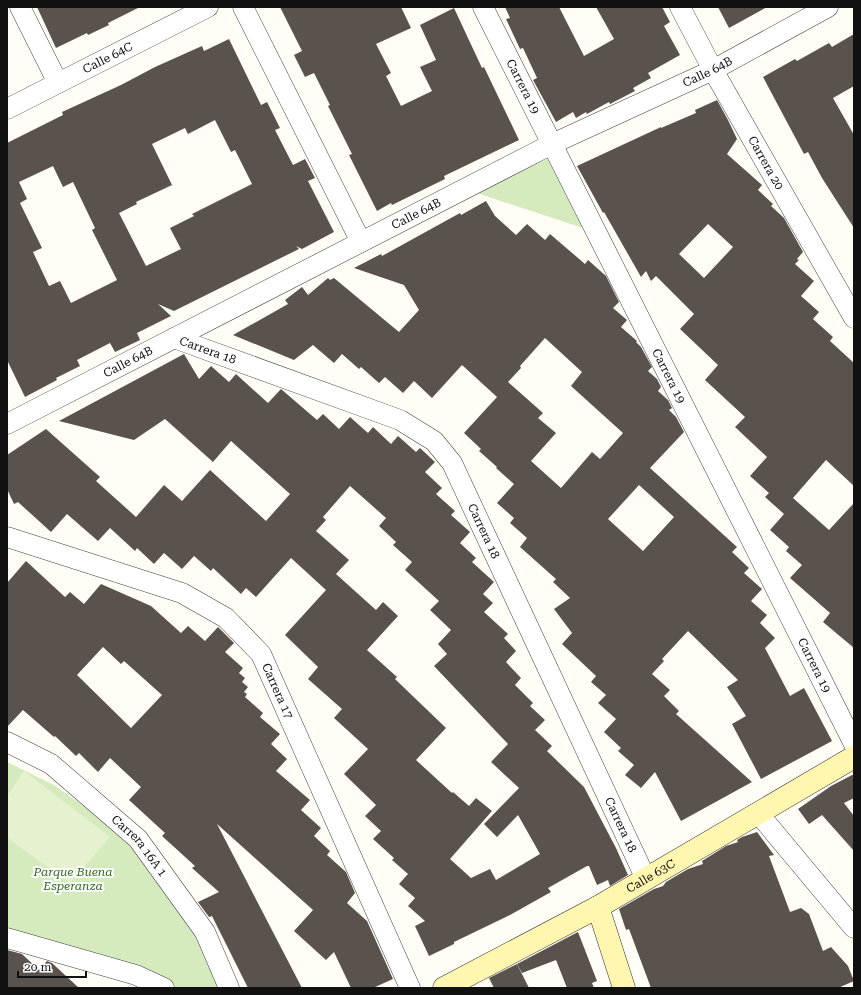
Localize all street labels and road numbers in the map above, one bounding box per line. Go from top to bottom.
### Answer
street label: Calle 64C [80,39,135,76]
street label: Calle 64B [680,54,735,90]
street label: Carrera 19 [503,57,543,116]
street label: Carrera 20 [745,134,787,192]
street label: Calle 64B [389,195,443,232]
street label: Carrera 18 [178,334,238,367]
street label: Calle 64B [101,343,155,380]
street label: Carrera 19 [649,346,688,406]
street label: Carrera 18 [465,501,503,561]
street label: Carrera 19 [795,636,834,695]
street label: Carrera 17 [259,661,296,721]
street label: Carrera 18 [602,795,640,855]
street label: Carrera 16A 1 [109,812,170,880]
street label: Calle 63C [624,856,678,896]

